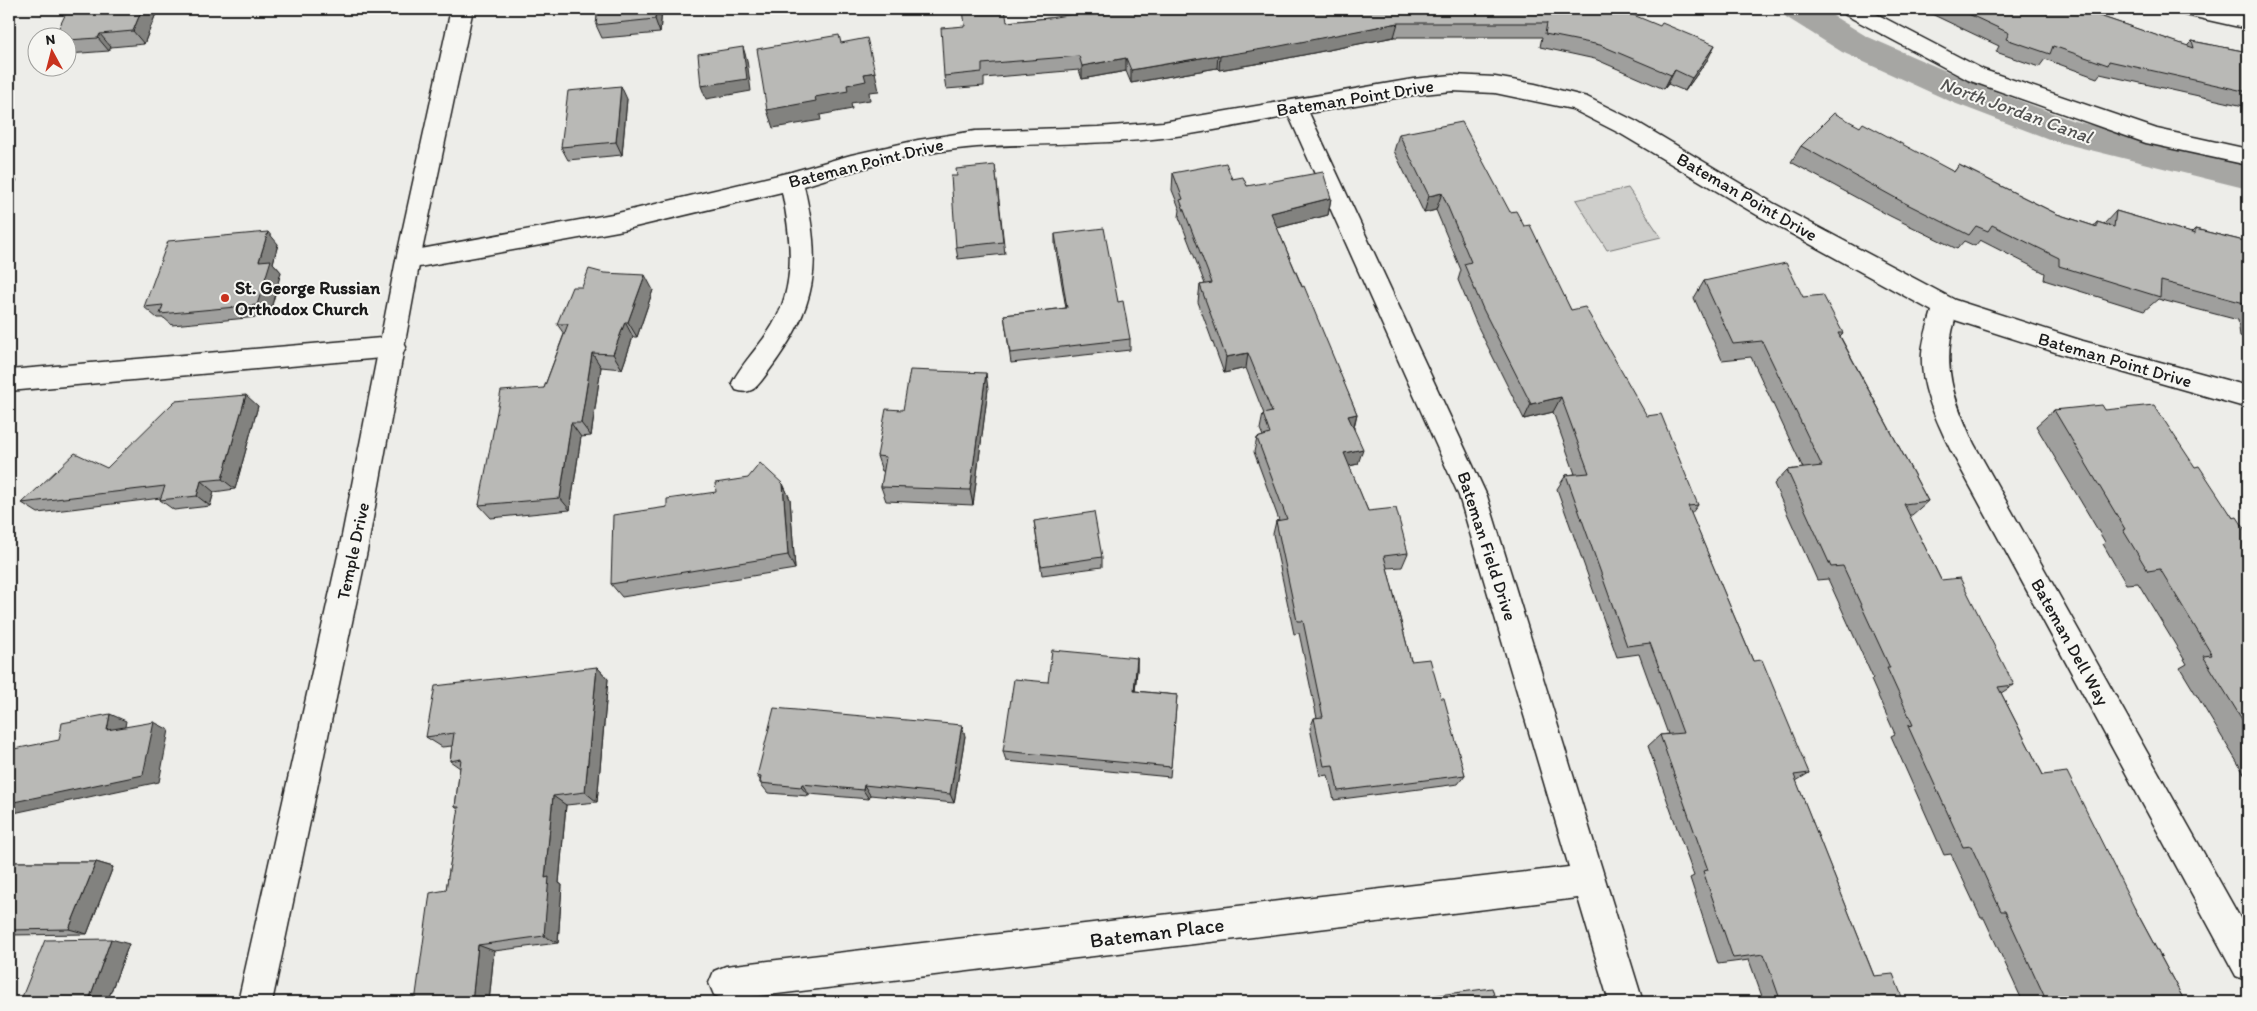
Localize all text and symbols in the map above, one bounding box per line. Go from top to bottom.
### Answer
north arrow [28,28,78,78]
text: N [45,31,56,49]
water label: North Jordan Canal [1937,72,2097,149]
street label: Bateman Point Drive [1275,75,1435,121]
street label: Bateman Point Drive [786,133,946,193]
street label: Bateman Point Drive [1673,148,1821,246]
place label: St. George Russian Orthodox Church [235,277,381,320]
marker: St. George Russian Orthodox Church [219,292,231,304]
street label: Bateman Point Drive [2036,328,2194,392]
street label: Bateman Field Drive [1453,469,1521,623]
street label: Temple Drive [332,500,374,602]
street label: Bateman Dell Way [2026,575,2114,710]
street label: Bateman Place [1088,911,1226,953]

